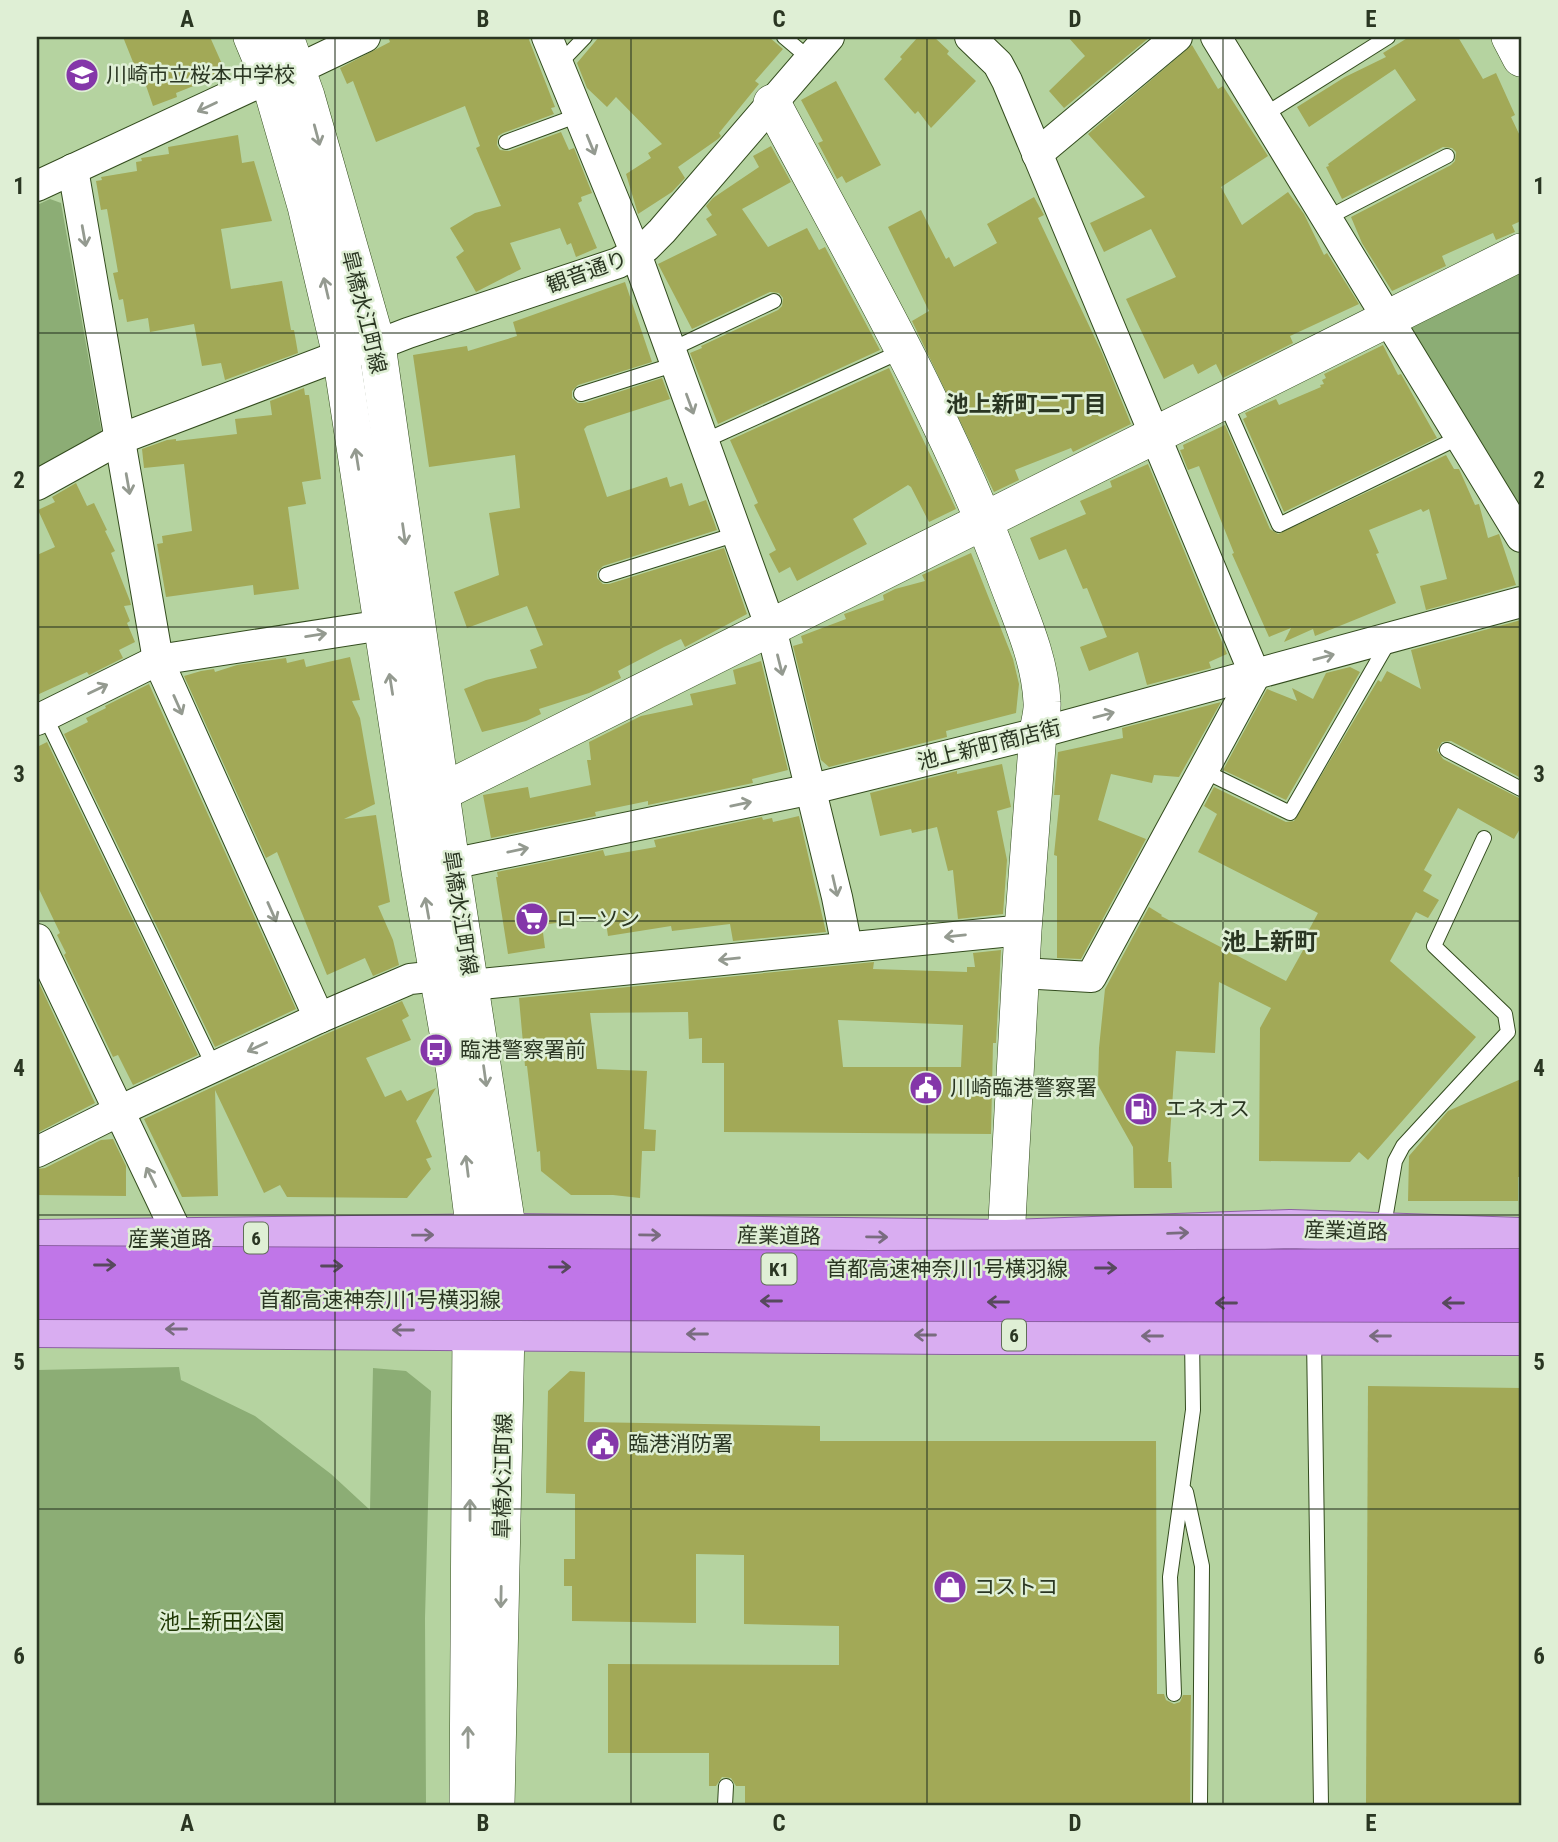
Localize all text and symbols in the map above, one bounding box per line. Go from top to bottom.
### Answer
text: A [180,6,194,33]
text: B [477,6,489,33]
text: C [772,6,786,33]
text: D [1069,6,1082,33]
text: E [1365,6,1377,33]
school or university icon: 川崎市立桜本中学校 [63,56,101,94]
place label: 川崎市立桜本中学校 [106,63,295,87]
one-way arrow [197,100,218,114]
one-way arrow [311,123,324,146]
one-way arrow [586,134,599,156]
text: 1 [13,173,25,200]
text: 1 [1533,173,1545,200]
one-way arrow [78,224,92,247]
street label: 観音通り [543,246,631,298]
street label: 皐橋水江町線 [337,248,391,376]
one-way arrow [318,277,332,300]
district label: 池上新町二丁目 [946,391,1107,418]
one-way arrow [685,392,697,414]
one-way arrow [350,448,363,471]
text: 2 [13,467,25,494]
text: 2 [1533,467,1545,494]
one-way arrow [122,472,135,495]
one-way arrow [398,522,411,545]
one-way arrow [305,628,327,641]
one-way arrow [1312,650,1335,663]
one-way arrow [774,653,787,676]
one-way arrow [385,673,398,696]
one-way arrow [87,682,108,696]
one-way arrow [172,694,185,715]
one-way arrow [1093,708,1115,721]
street label: 池上新町商店街 [915,716,1063,774]
text: 3 [13,761,25,788]
text: 3 [1533,761,1545,788]
one-way arrow [729,797,752,811]
one-way arrow [506,843,529,857]
street label: 皐橋水江町線 [438,849,482,977]
one-way arrow [829,874,842,897]
one-way arrow [420,897,433,920]
supermarket icon: ローソン [513,900,551,938]
one-way arrow [266,902,279,923]
place label: ローソン [556,907,640,931]
district label: 池上新町 [1222,928,1318,956]
one-way arrow [944,930,967,943]
one-way arrow [718,953,740,966]
bus stop icon: 臨港警察署前 [417,1031,455,1069]
place label: 臨港警察署前 [460,1038,586,1062]
one-way arrow [247,1041,268,1054]
text: 4 [13,1055,25,1082]
text: 4 [1533,1055,1545,1082]
one-way arrow [479,1064,492,1087]
public building icon: 川崎臨港警察署 [907,1069,945,1107]
place label: 川崎臨港警察署 [950,1076,1097,1100]
fuel station icon: エネオス [1122,1090,1160,1128]
place label: エネオス [1166,1097,1250,1121]
one-way arrow [460,1155,473,1178]
one-way arrow [144,1167,157,1188]
street label: 産業道路 [1304,1218,1388,1244]
road number: 6 [244,1222,268,1254]
street label: 産業道路 [737,1223,821,1249]
one-way arrow [1167,1226,1190,1240]
street label: 産業道路 [128,1227,212,1251]
one-way arrow [412,1228,435,1241]
one-way arrow [638,1228,661,1242]
one-way arrow [866,1231,889,1244]
road number: K1 [762,1254,796,1284]
street label: 首都高速神奈川1号横羽線 [826,1257,1068,1281]
one-way arrow [93,1259,116,1272]
one-way arrow [321,1259,344,1273]
one-way arrow [548,1260,571,1274]
one-way arrow [1094,1261,1117,1275]
street label: 首都高速神奈川1号横羽線 [259,1288,501,1312]
one-way arrow [759,1294,782,1308]
one-way arrow [987,1295,1010,1309]
one-way arrow [1214,1296,1237,1310]
one-way arrow [1442,1296,1465,1310]
road number: 6 [1002,1320,1026,1350]
one-way arrow [164,1322,187,1336]
one-way arrow [392,1323,415,1337]
one-way arrow [686,1327,709,1341]
one-way arrow [913,1328,936,1342]
one-way arrow [1141,1329,1164,1343]
one-way arrow [1368,1329,1391,1343]
text: 5 [13,1349,25,1376]
text: 5 [1533,1349,1545,1376]
street label: 皐橋水江町線 [490,1413,516,1539]
public building icon: 臨港消防署 [584,1425,622,1463]
place label: 臨港消防署 [628,1432,733,1456]
one-way arrow [463,1498,477,1521]
shop icon: コストコ [931,1568,969,1606]
place label: コストコ [974,1575,1058,1599]
one-way arrow [494,1585,507,1608]
park label: 池上新田公園 [159,1610,285,1634]
text: 6 [13,1643,25,1670]
text: 6 [1533,1643,1545,1670]
one-way arrow [461,1726,475,1749]
text: A [180,1810,194,1837]
text: B [477,1810,489,1837]
text: C [772,1810,786,1837]
text: D [1069,1810,1082,1837]
text: E [1365,1810,1377,1837]

